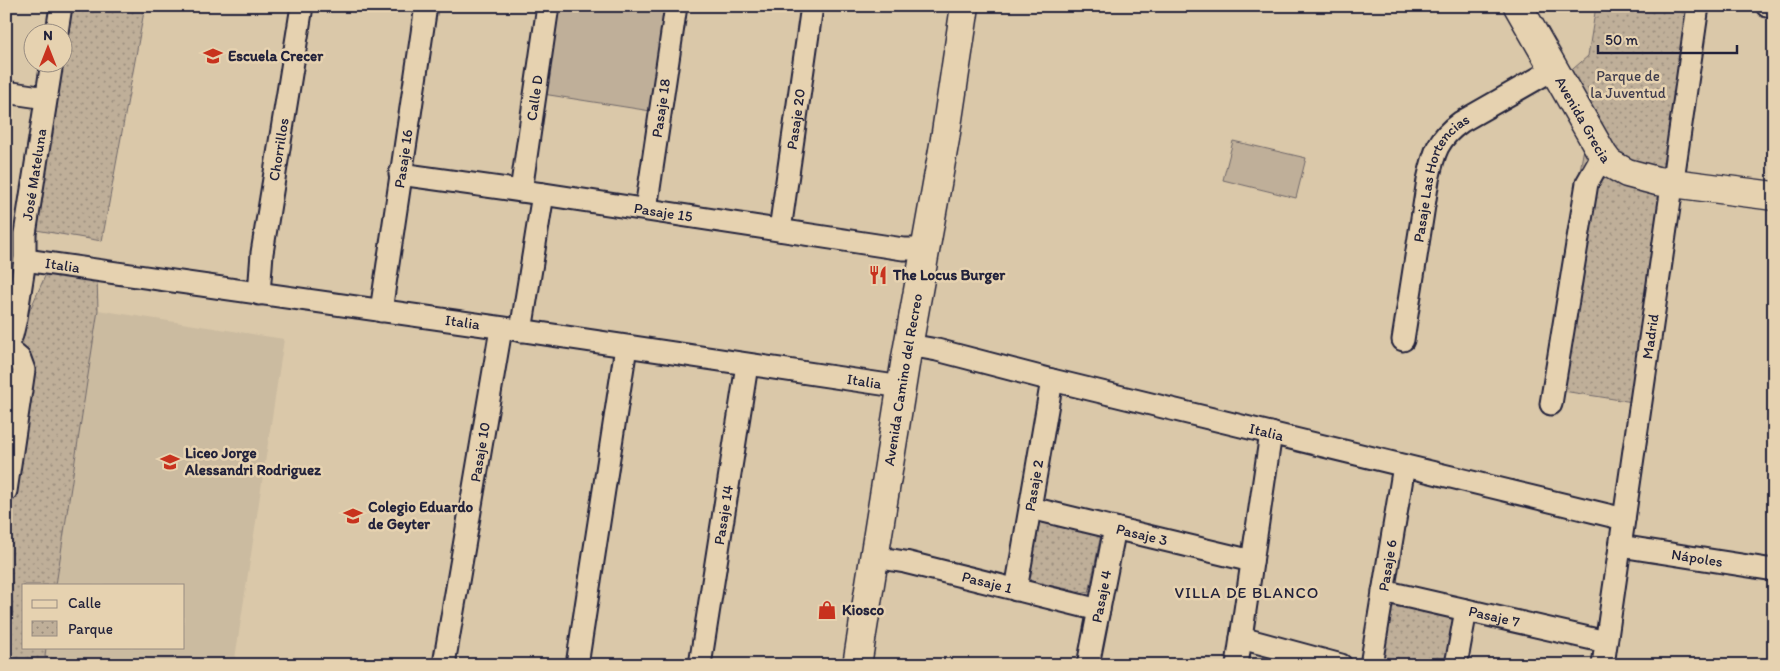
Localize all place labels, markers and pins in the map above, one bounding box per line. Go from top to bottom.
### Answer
school or university icon: Escuela Crecer [202,45,224,67]
place label: Escuela Crecer [228,47,324,65]
restaurant icon: The Locus Burger [867,264,889,286]
place label: The Locus Burger [892,266,1006,285]
place label: Liceo Jorge Alessandri Rodriguez [184,444,322,480]
school or university icon: Liceo Jorge Alessandri Rodriguez [159,451,181,473]
place label: Colegio Eduardo de Geyter [368,498,474,534]
school or university icon: Colegio Eduardo de Geyter [342,505,364,527]
shop icon: Kiosco [816,599,838,621]
place label: Kiosco [842,601,885,619]

